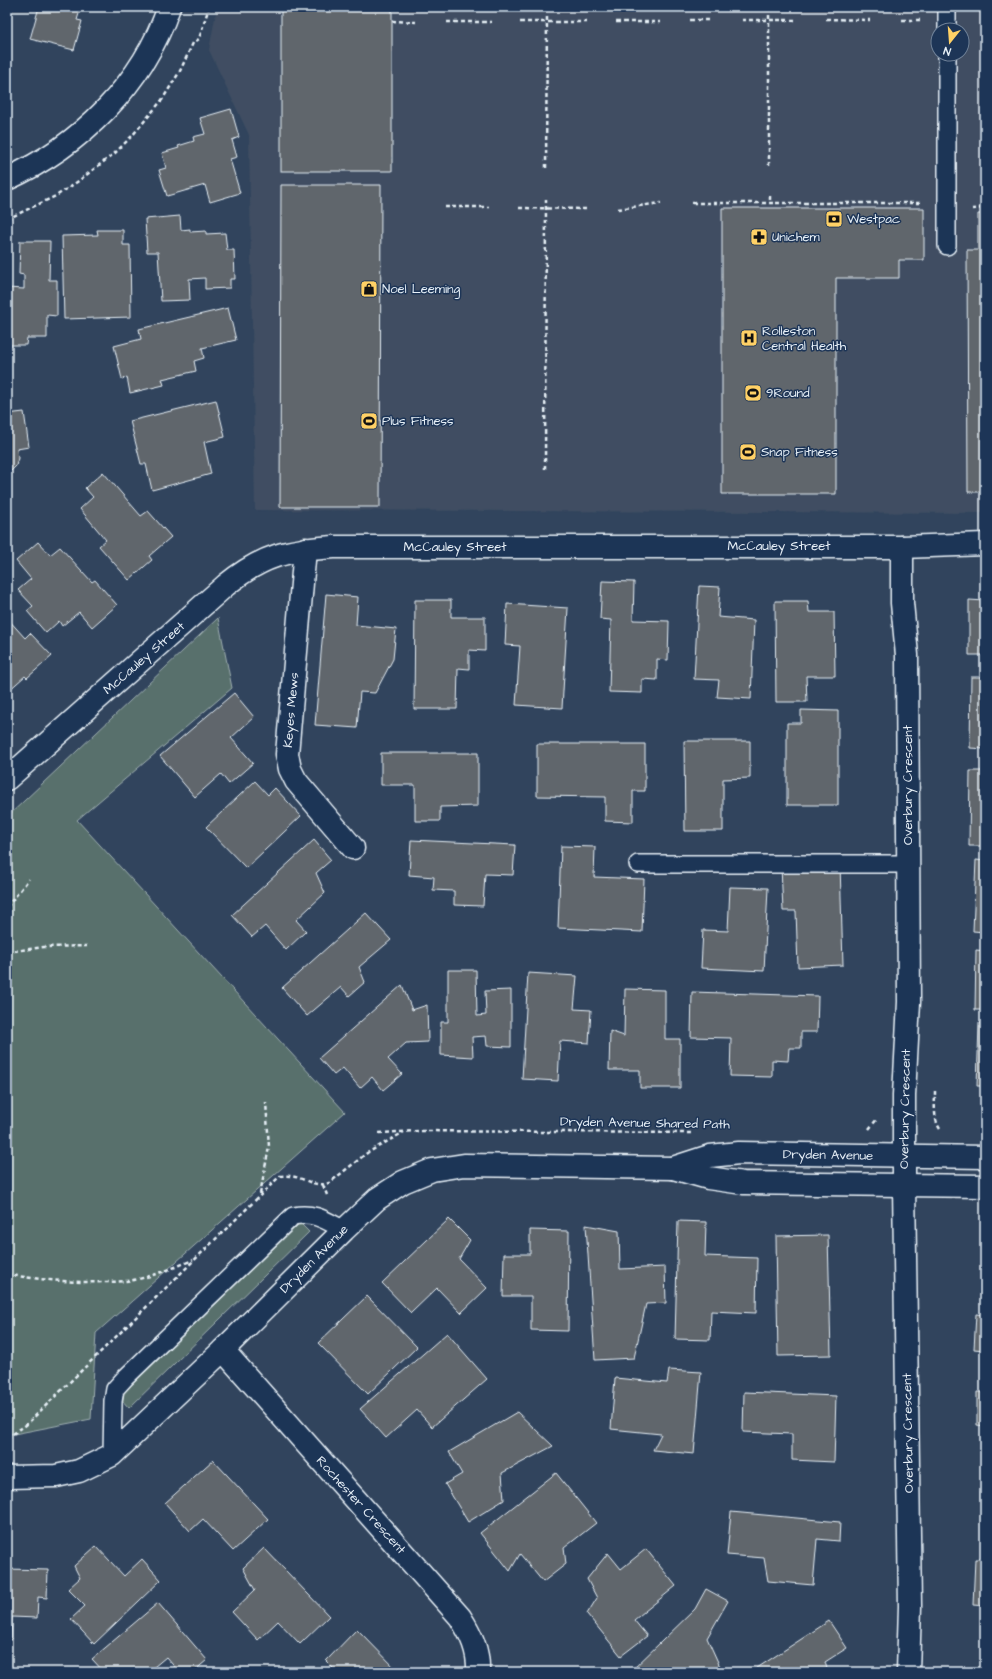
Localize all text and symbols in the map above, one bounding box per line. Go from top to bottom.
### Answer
north arrow [930,22,970,62]
text: N [942,43,953,59]
bank icon: Westpac [824,209,844,229]
place label: Westpac [847,210,900,228]
pharmacy icon: Unichem [749,227,769,247]
place label: Unichem [772,228,820,246]
shop icon: Noel Leeming [359,279,379,299]
place label: Noel Leeming [382,280,460,299]
place label: Rolleston Central Health [762,322,847,355]
hospital icon: Rolleston Central Health [739,328,759,348]
sports icon: 9Round [743,383,763,403]
place label: 9Round [766,384,810,402]
sports icon: Plus Fitness [359,411,379,431]
place label: Plus Fitness [382,412,454,430]
sports icon: Snap Fitness [738,442,758,462]
place label: Snap Fitness [761,443,838,461]
street label: McCauley Street [728,537,831,556]
street label: McCauley Street [404,538,507,557]
street label: McCauley Street [99,617,190,699]
street label: Keyes Mews [279,671,304,749]
street label: Overbury Crescent [899,724,918,845]
street label: Overbury Crescent [895,1048,916,1169]
street label: Dryden Avenue Shared Path [560,1113,731,1134]
street label: Dryden Avenue [783,1145,873,1166]
street label: Dryden Avenue [276,1221,353,1298]
street label: Overbury Crescent [898,1372,919,1493]
street label: Rochester Crescent [312,1452,410,1559]

